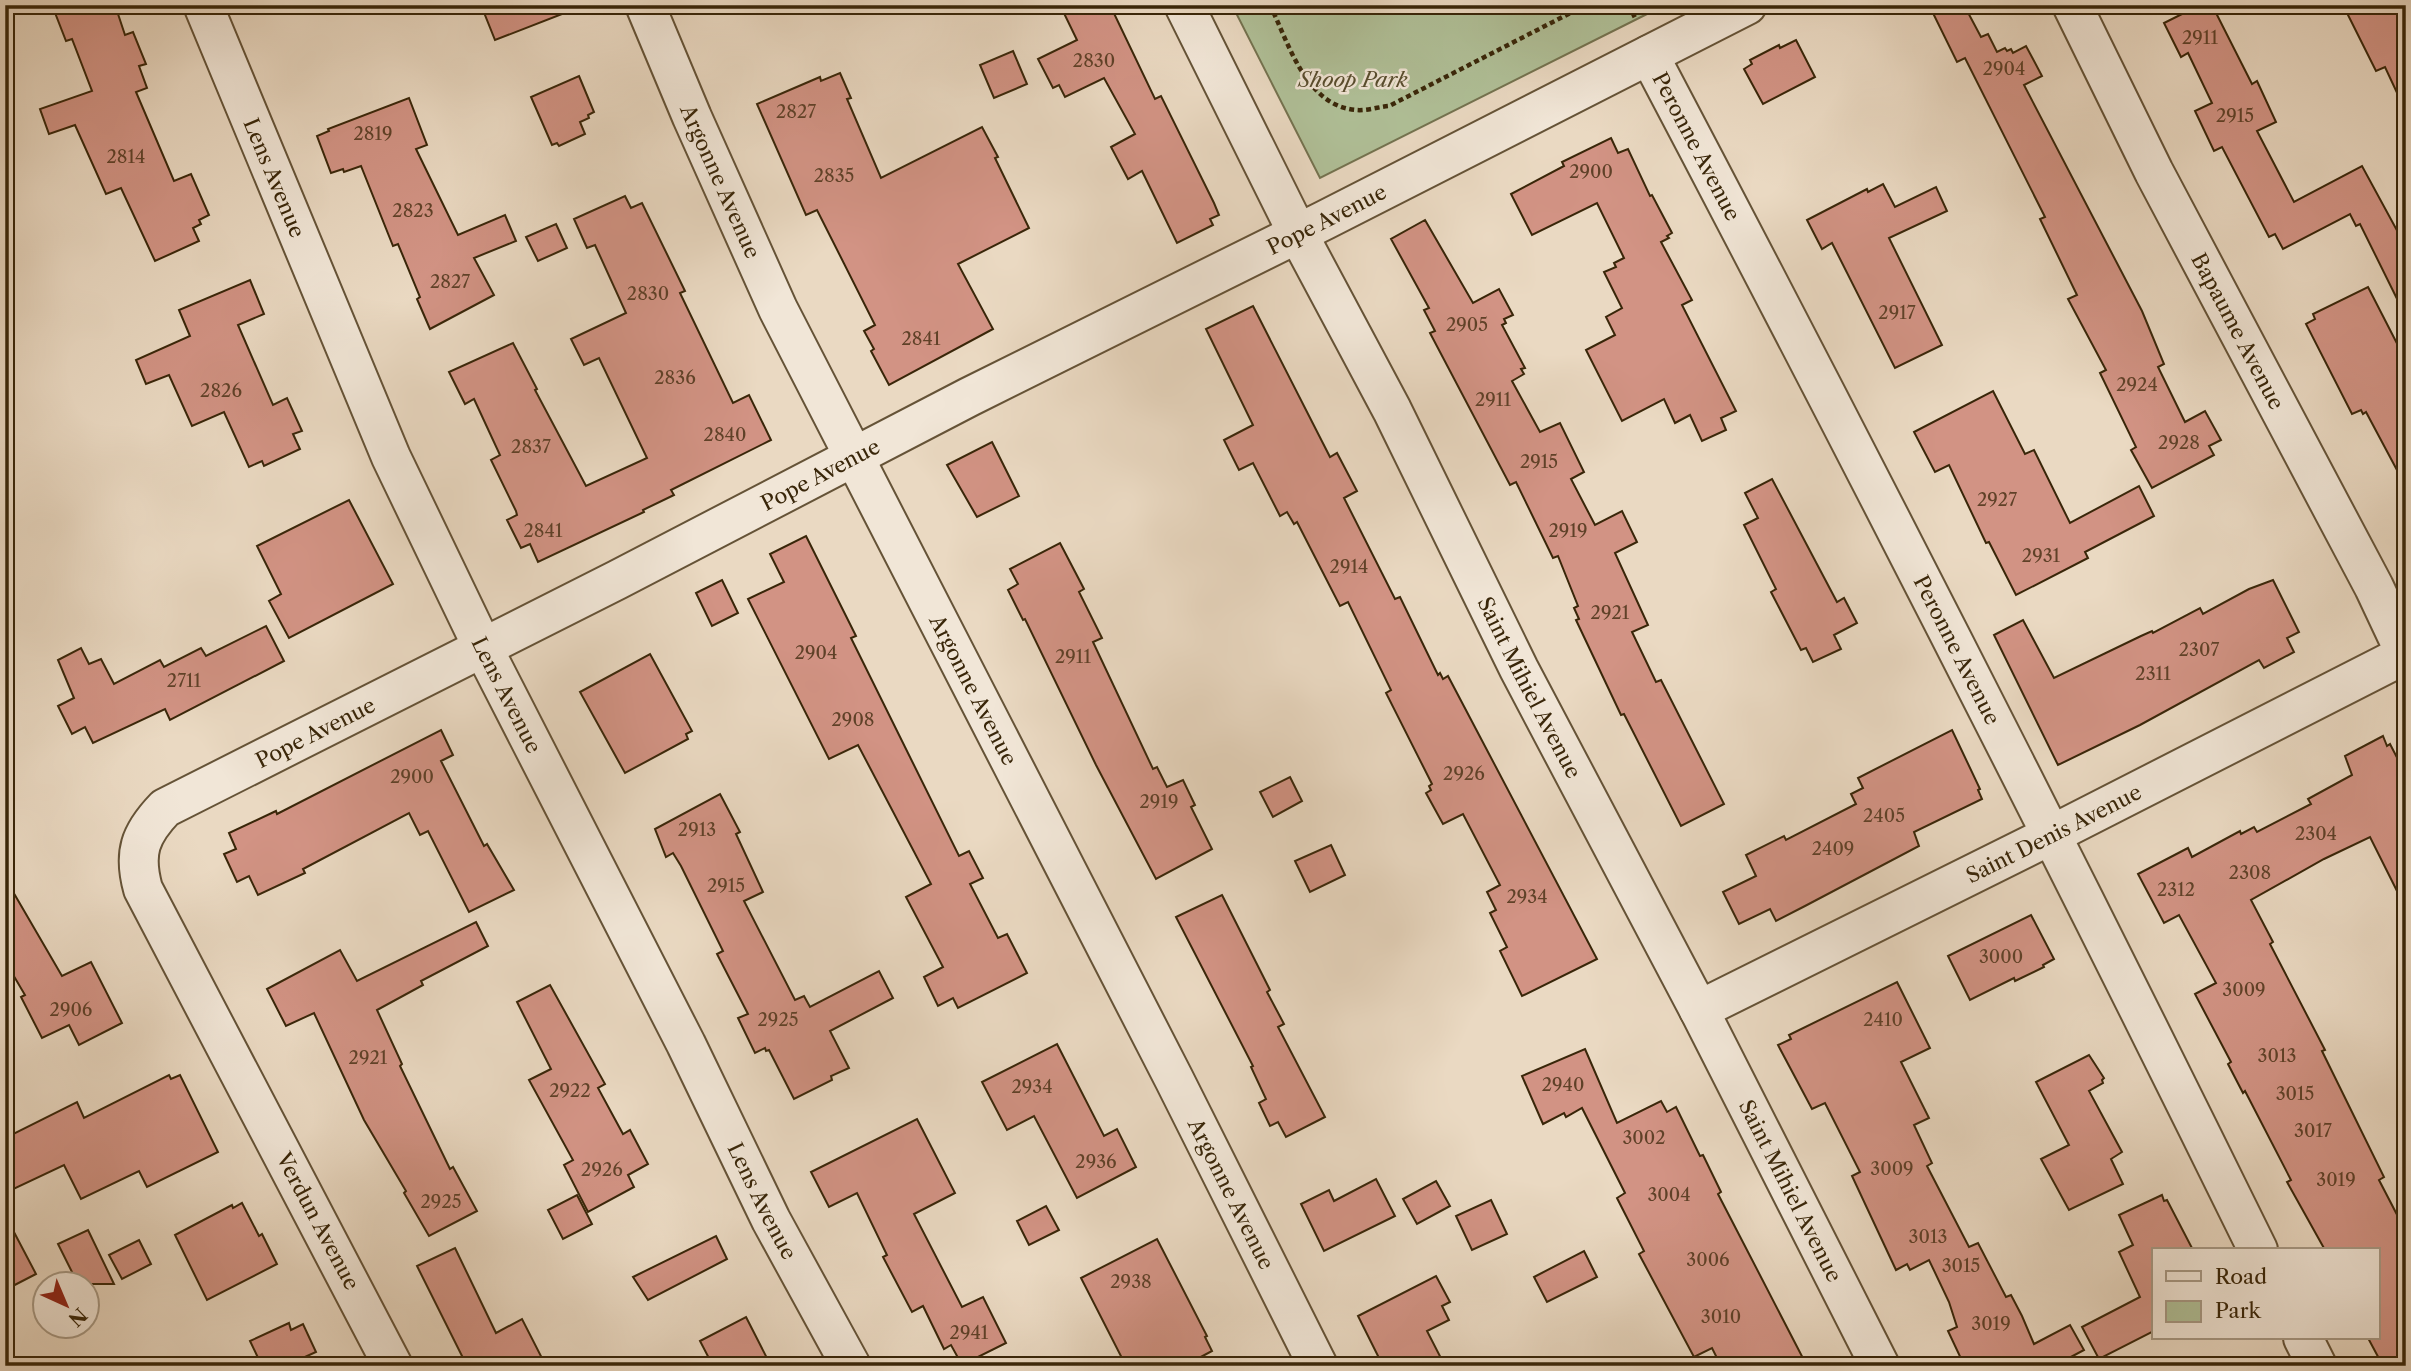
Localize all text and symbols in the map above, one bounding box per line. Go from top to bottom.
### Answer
house number: 2911 [2182,27,2218,49]
house number: 2830 [1073,50,1115,72]
house number: 2904 [1983,58,2025,80]
park label: Shoop Park [1296,67,1408,92]
street label: Peronne Avenue [1648,68,1746,225]
street label: Argonne Avenue [675,100,766,262]
house number: 2827 [776,101,816,123]
house number: 2915 [2216,105,2254,127]
street label: Lens Avenue [239,114,311,241]
house number: 2819 [353,123,393,145]
house number: 2814 [107,146,146,168]
house number: 2900 [1569,161,1613,183]
house number: 2835 [814,165,854,187]
street label: Pope Avenue [1263,179,1390,259]
house number: 2823 [392,200,434,222]
street label: Bapaume Avenue [2187,249,2290,413]
house number: 2827 [430,271,470,293]
house number: 2830 [627,283,669,305]
house number: 2917 [1878,302,1916,324]
house number: 2905 [1446,314,1488,336]
house number: 2841 [902,328,941,350]
house number: 2836 [654,367,696,389]
house number: 2924 [2116,374,2158,396]
house number: 2826 [200,380,242,402]
house number: 2911 [1475,389,1511,411]
house number: 2840 [704,424,746,446]
house number: 2928 [2158,432,2200,454]
street label: Pope Avenue [757,433,884,516]
house number: 2837 [511,436,551,458]
house number: 2915 [1520,451,1558,473]
house number: 2927 [1977,489,2017,511]
house number: 2841 [524,520,563,542]
house number: 2919 [1548,520,1588,542]
house number: 2931 [2022,545,2061,567]
house number: 2914 [1330,556,1368,578]
street label: Peronne Avenue [1909,571,2006,729]
street label: Saint Mihiel Avenue [1473,592,1587,782]
house number: 2921 [1591,602,1630,624]
street label: Argonne Avenue [924,609,1023,769]
street label: Lens Avenue [467,633,547,757]
house number: 2307 [2179,639,2219,661]
house number: 2904 [795,642,837,664]
house number: 2911 [1055,646,1091,668]
house number: 2311 [2135,663,2171,685]
house number: 2711 [167,670,202,692]
street label: Pope Avenue [251,692,379,773]
house number: 2908 [832,709,874,731]
house number: 2926 [1443,763,1485,785]
house number: 2900 [390,766,434,788]
street label: Saint Denis Avenue [1962,779,2145,888]
house number: 2919 [1139,791,1179,813]
house number: 2405 [1863,805,1905,827]
house number: 2913 [678,819,716,841]
house number: 2304 [2295,823,2337,845]
house number: 2409 [1812,838,1854,860]
house number: 2308 [2229,862,2271,884]
house number: 2915 [707,875,745,897]
house number: 2312 [2157,879,2195,901]
house number: 2934 [1506,886,1548,908]
house number: 3000 [1979,946,2023,968]
house number: 3009 [2222,979,2266,1001]
house number: 2906 [50,999,92,1021]
house number: 2925 [757,1009,799,1031]
house number: 2410 [1863,1009,1903,1031]
house number: 3013 [2258,1045,2296,1067]
house number: 2921 [349,1047,388,1069]
house number: 2940 [1542,1074,1584,1096]
house number: 2934 [1011,1076,1053,1098]
house number: 2922 [549,1080,591,1102]
house number: 3015 [2276,1083,2314,1105]
street label: Saint Mihiel Avenue [1734,1095,1847,1286]
street label: Argonne Avenue [1183,1113,1280,1273]
house number: 3017 [2294,1120,2332,1142]
house number: 3002 [1622,1127,1666,1149]
street label: Lens Avenue [723,1138,802,1263]
street label: Verdun Avenue [271,1147,365,1294]
house number: 2936 [1075,1151,1117,1173]
house number: 3009 [1870,1158,1914,1180]
house number: 2926 [581,1159,623,1181]
house number: 3019 [2316,1169,2356,1191]
house number: 3004 [1647,1184,1691,1206]
house number: 2925 [420,1191,462,1213]
house number: 3013 [1909,1226,1947,1248]
legend [2152,1248,2380,1340]
house number: 3006 [1686,1249,1730,1271]
house number: 3015 [1942,1255,1980,1277]
text: Road [2215,1264,2267,1289]
north arrow [32,1270,102,1340]
house number: 2938 [1110,1271,1152,1293]
text: Park [2215,1298,2261,1323]
text: N [64,1303,91,1331]
house number: 3010 [1701,1306,1741,1328]
house number: 3019 [1971,1313,2011,1335]
house number: 2941 [950,1322,989,1344]

